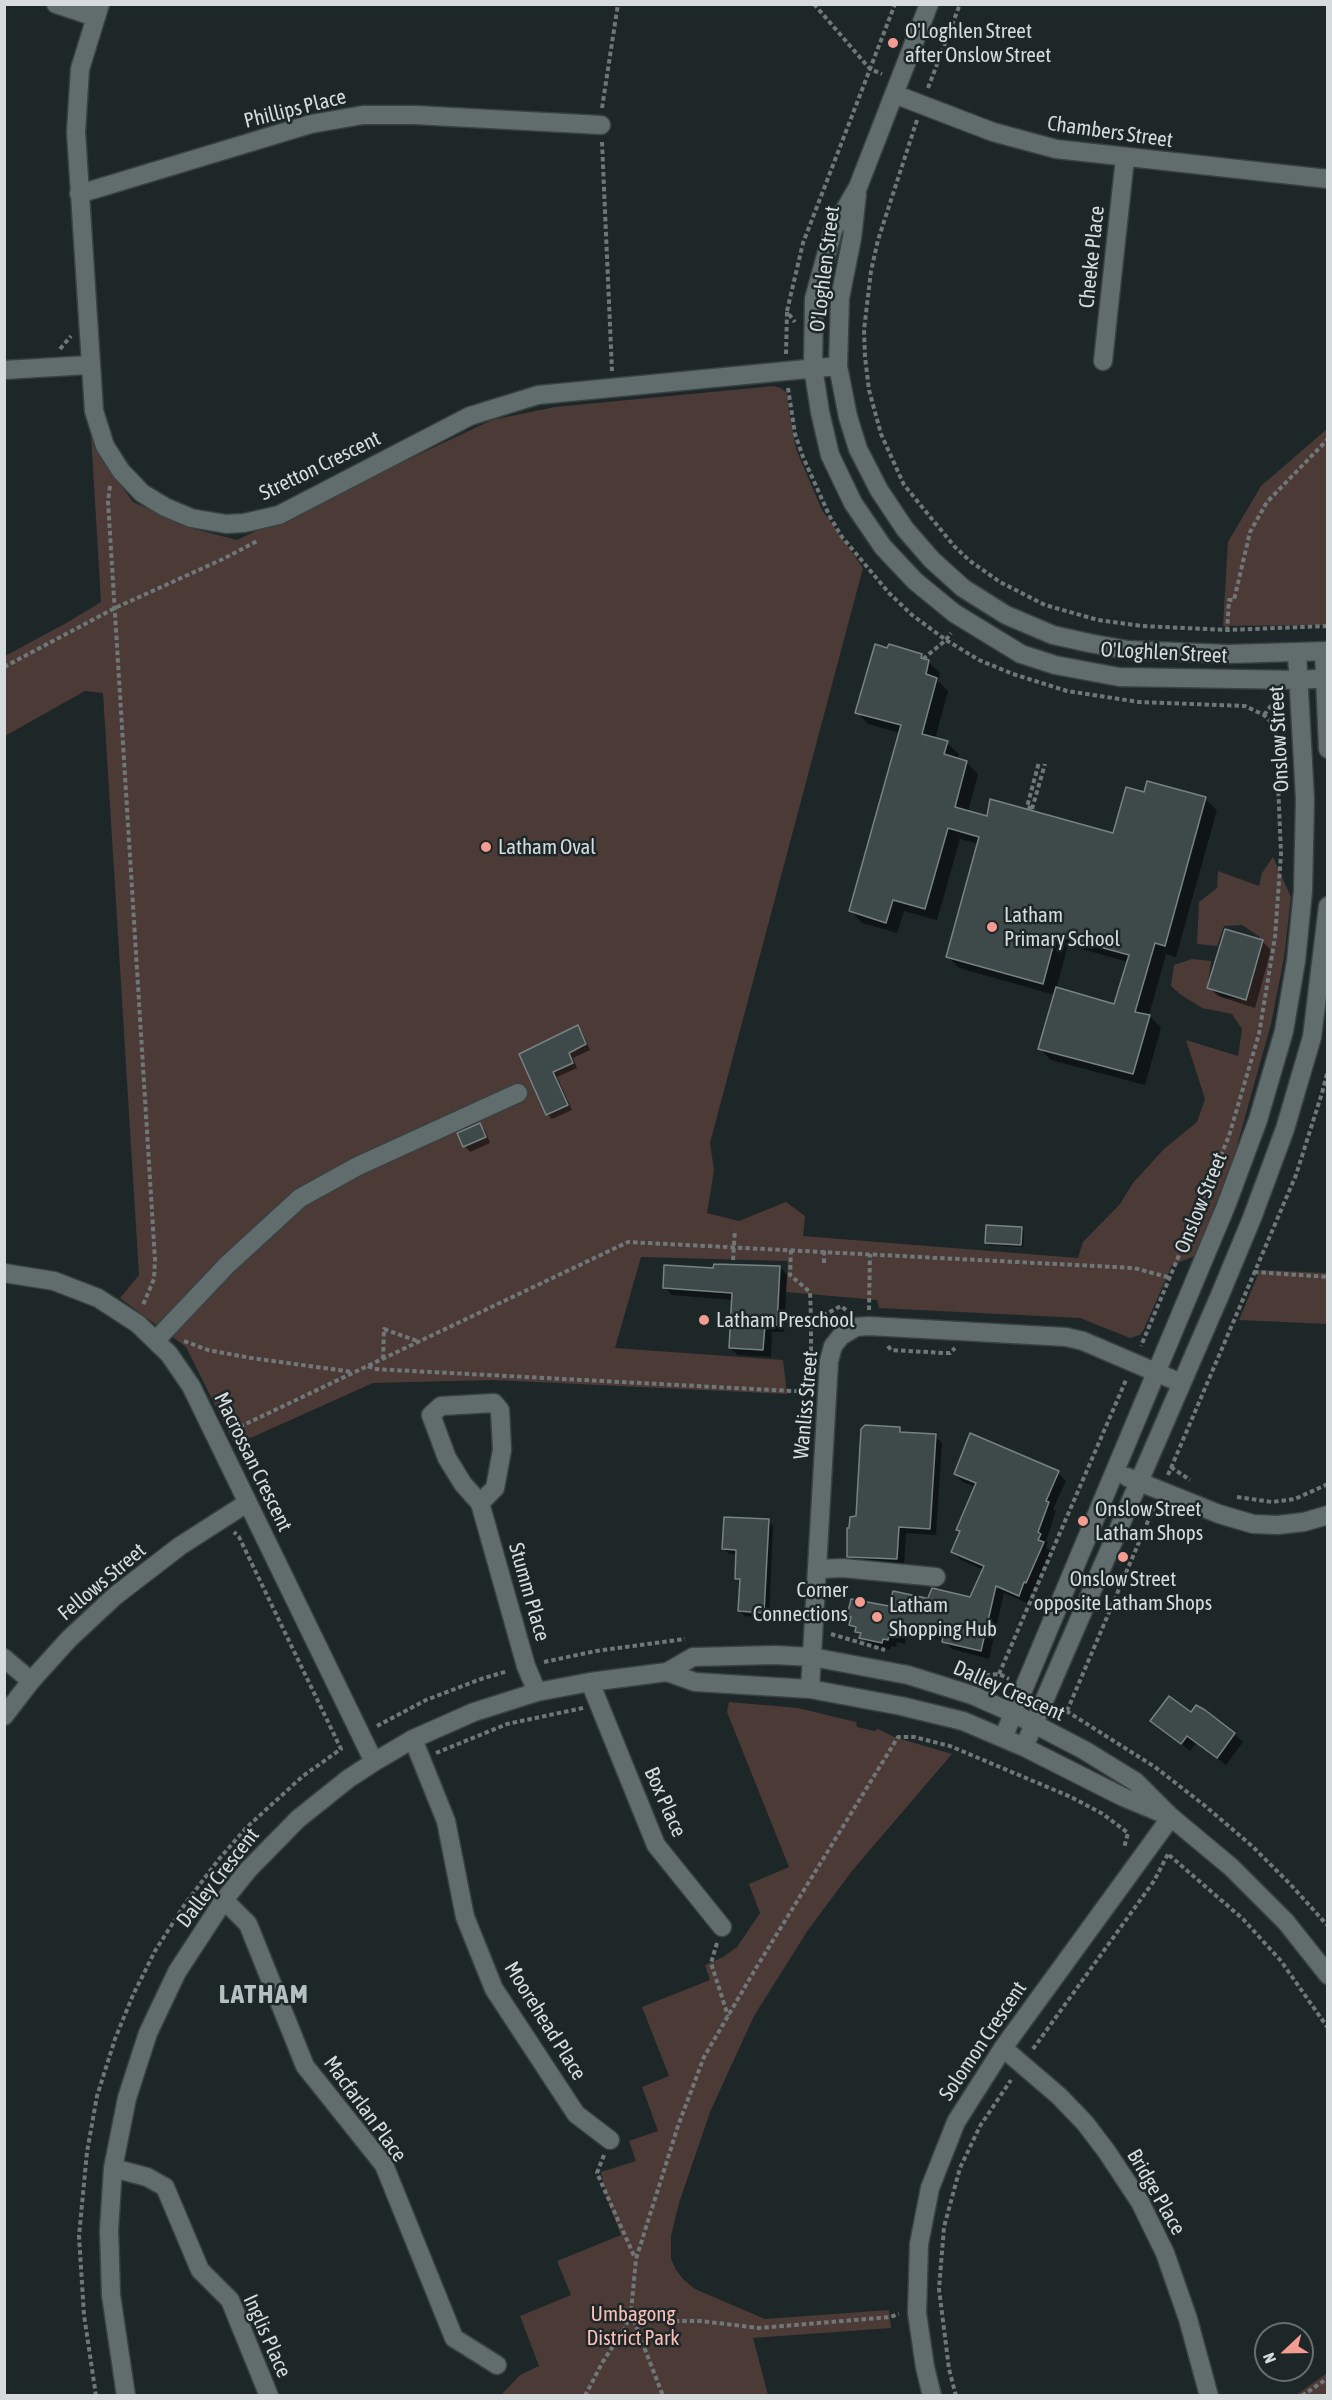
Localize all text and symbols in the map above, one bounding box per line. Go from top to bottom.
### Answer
place label: O'Loghlen Street after Onslow Street [905,18,1051,68]
marker: O'Loghlen Street after Onslow Street [886,36,900,50]
street label: Phillips Place [241,84,349,134]
street label: Chambers Street [1046,111,1174,153]
street label: O'Loghlen Street [805,204,845,334]
street label: Cheeke Place [1074,205,1110,309]
street label: Stretton Crescent [255,426,385,506]
street label: O'Loghlen Street [1100,637,1228,669]
street label: Onslow Street [1264,685,1294,793]
place label: Latham Oval [498,834,596,860]
marker: Latham Oval [479,840,493,854]
place label: Latham Primary School [1004,902,1120,952]
marker: Latham Primary School [985,920,999,934]
street label: Onslow Street [1169,1149,1233,1257]
place label: Latham Preschool [716,1307,855,1333]
marker: Latham Preschool [697,1313,711,1327]
street label: Wanliss Street [789,1350,823,1460]
street label: Macrossan Crescent [208,1388,298,1536]
place label: Onslow Street Latham Shops [1095,1496,1203,1546]
marker: Onslow Street Latham Shops [1076,1514,1090,1528]
street label: Fellows Street [53,1538,151,1626]
street label: Stumm Place [503,1540,555,1644]
marker: Onslow Street opposite Latham Shops [1116,1550,1130,1564]
place label: Onslow Street opposite Latham Shops [1034,1566,1212,1616]
place label: Corner Connections [753,1577,848,1627]
place label: Latham Shopping Hub [889,1592,997,1642]
marker: Corner Connections [853,1595,867,1609]
marker: Latham Shopping Hub [870,1610,884,1624]
street label: Dalley Crescent [949,1655,1069,1727]
street label: Box Place [638,1763,692,1841]
street label: Dalley Crescent [171,1823,265,1933]
street label: Moorehead Place [499,1957,591,2085]
street label: Solomon Crescent [934,1977,1032,2105]
district label: LATHAM [219,1978,309,2010]
street label: Macfarlan Place [318,2051,412,2167]
street label: Bridge Place [1121,2145,1191,2239]
street label: Inglis Place [238,2291,296,2381]
park label: Umbagong District Park [587,2301,679,2351]
north arrow [1254,2322,1314,2382]
text: N [1259,2350,1279,2366]

